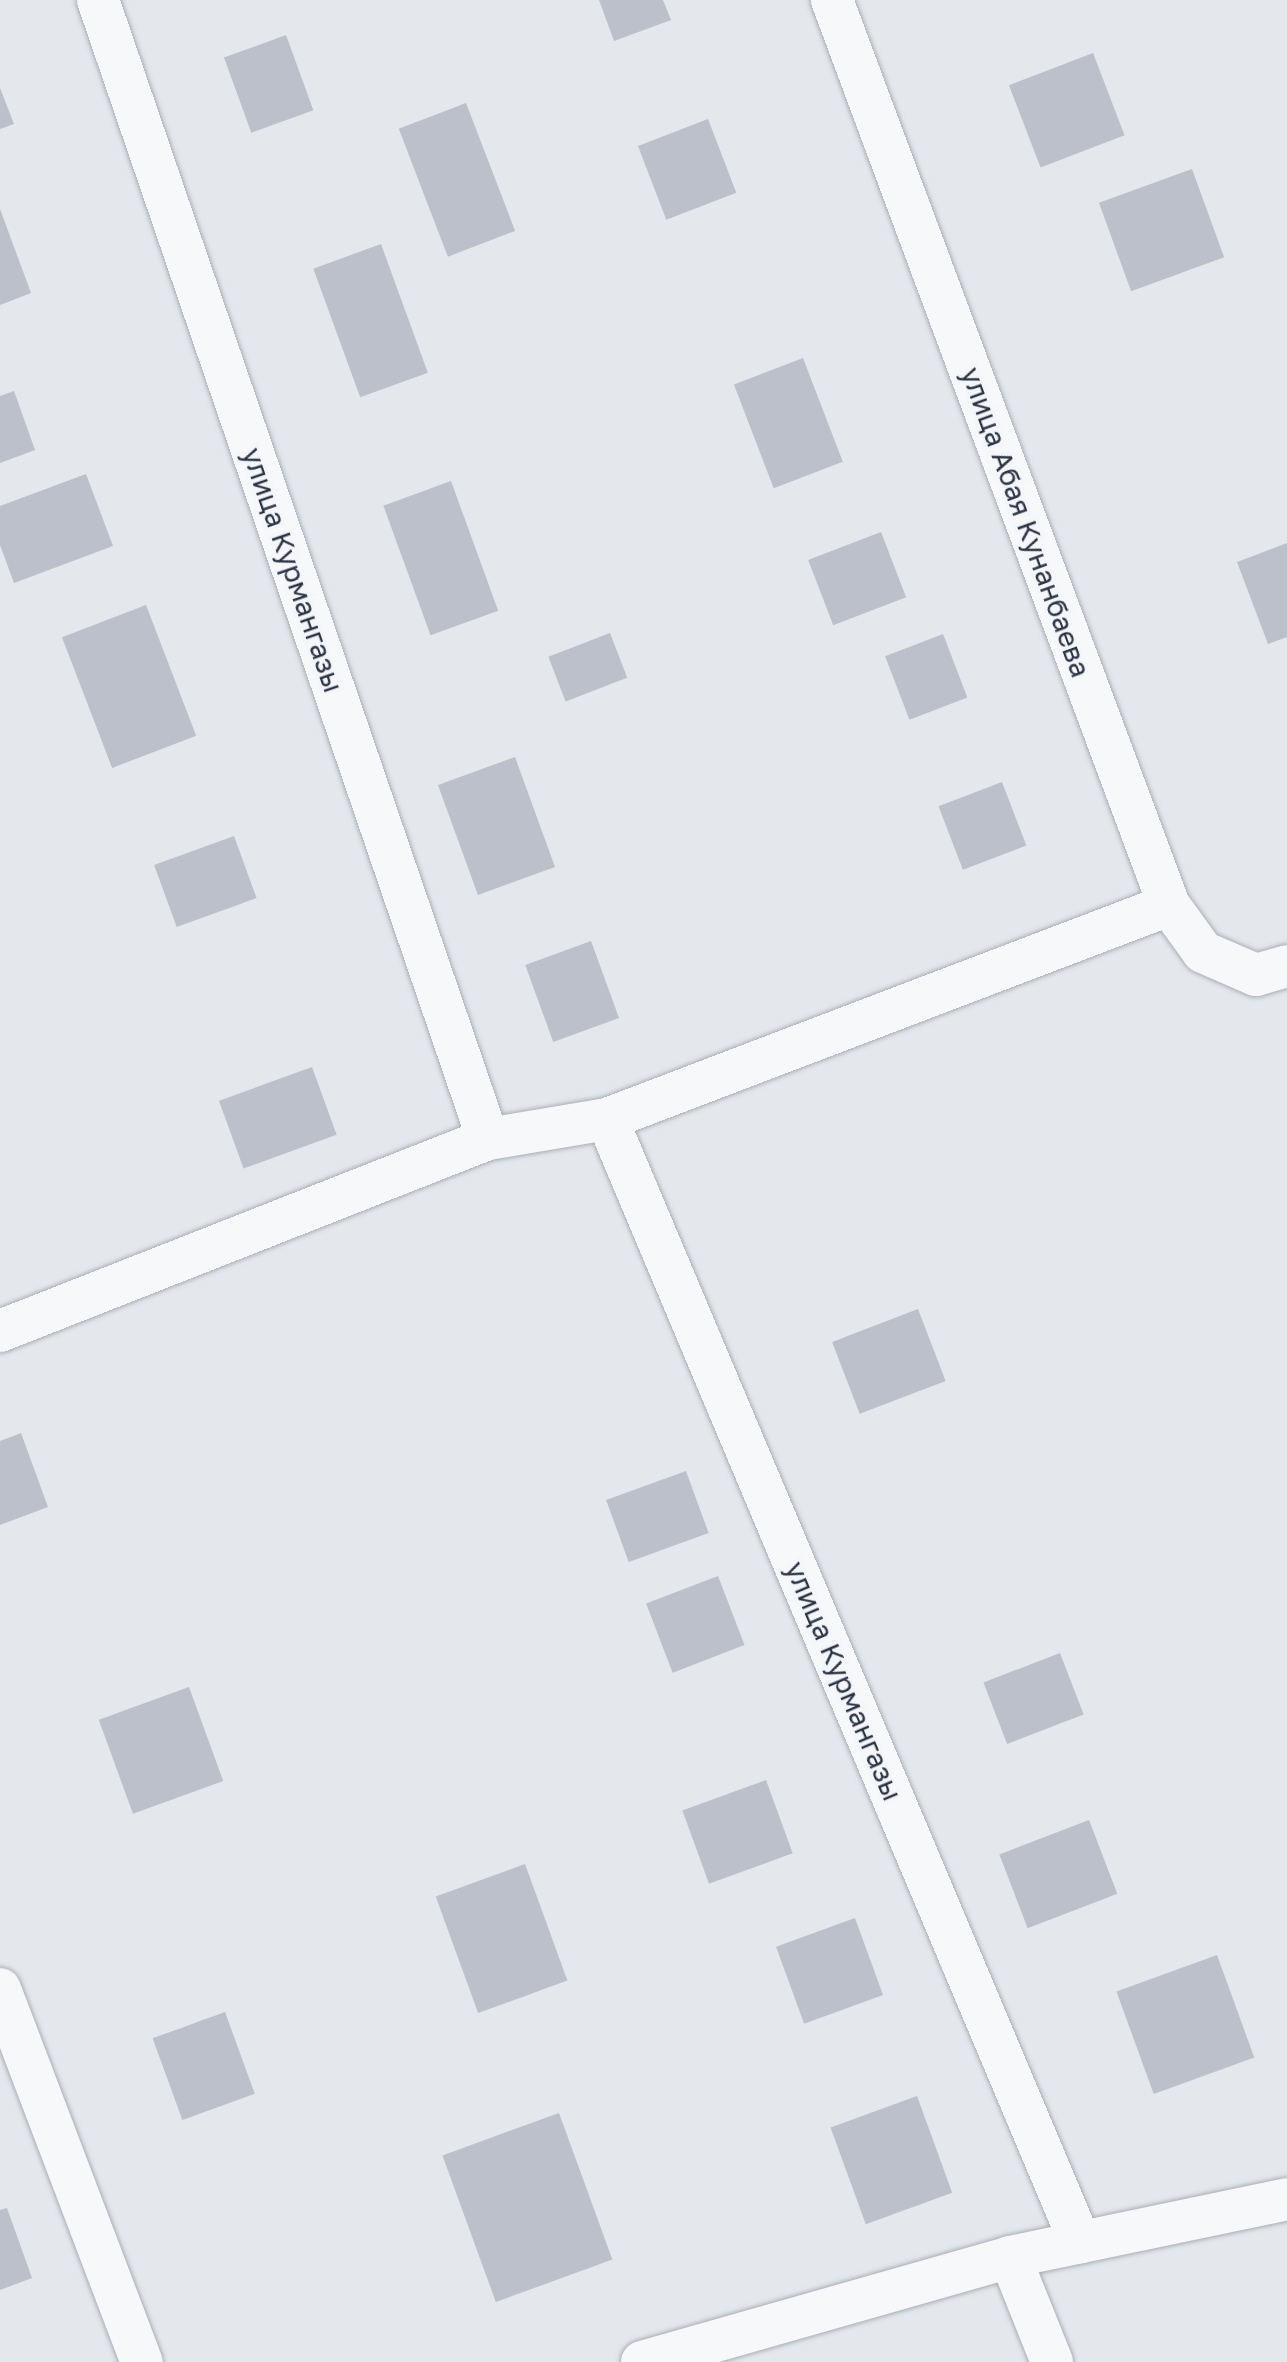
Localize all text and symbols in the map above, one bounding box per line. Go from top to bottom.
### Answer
street label: улица Абая Кунанбаева [954,362,1098,682]
street label: улица Курмангазы [235,443,351,697]
street label: улица Курмангазы [778,1556,910,1806]

